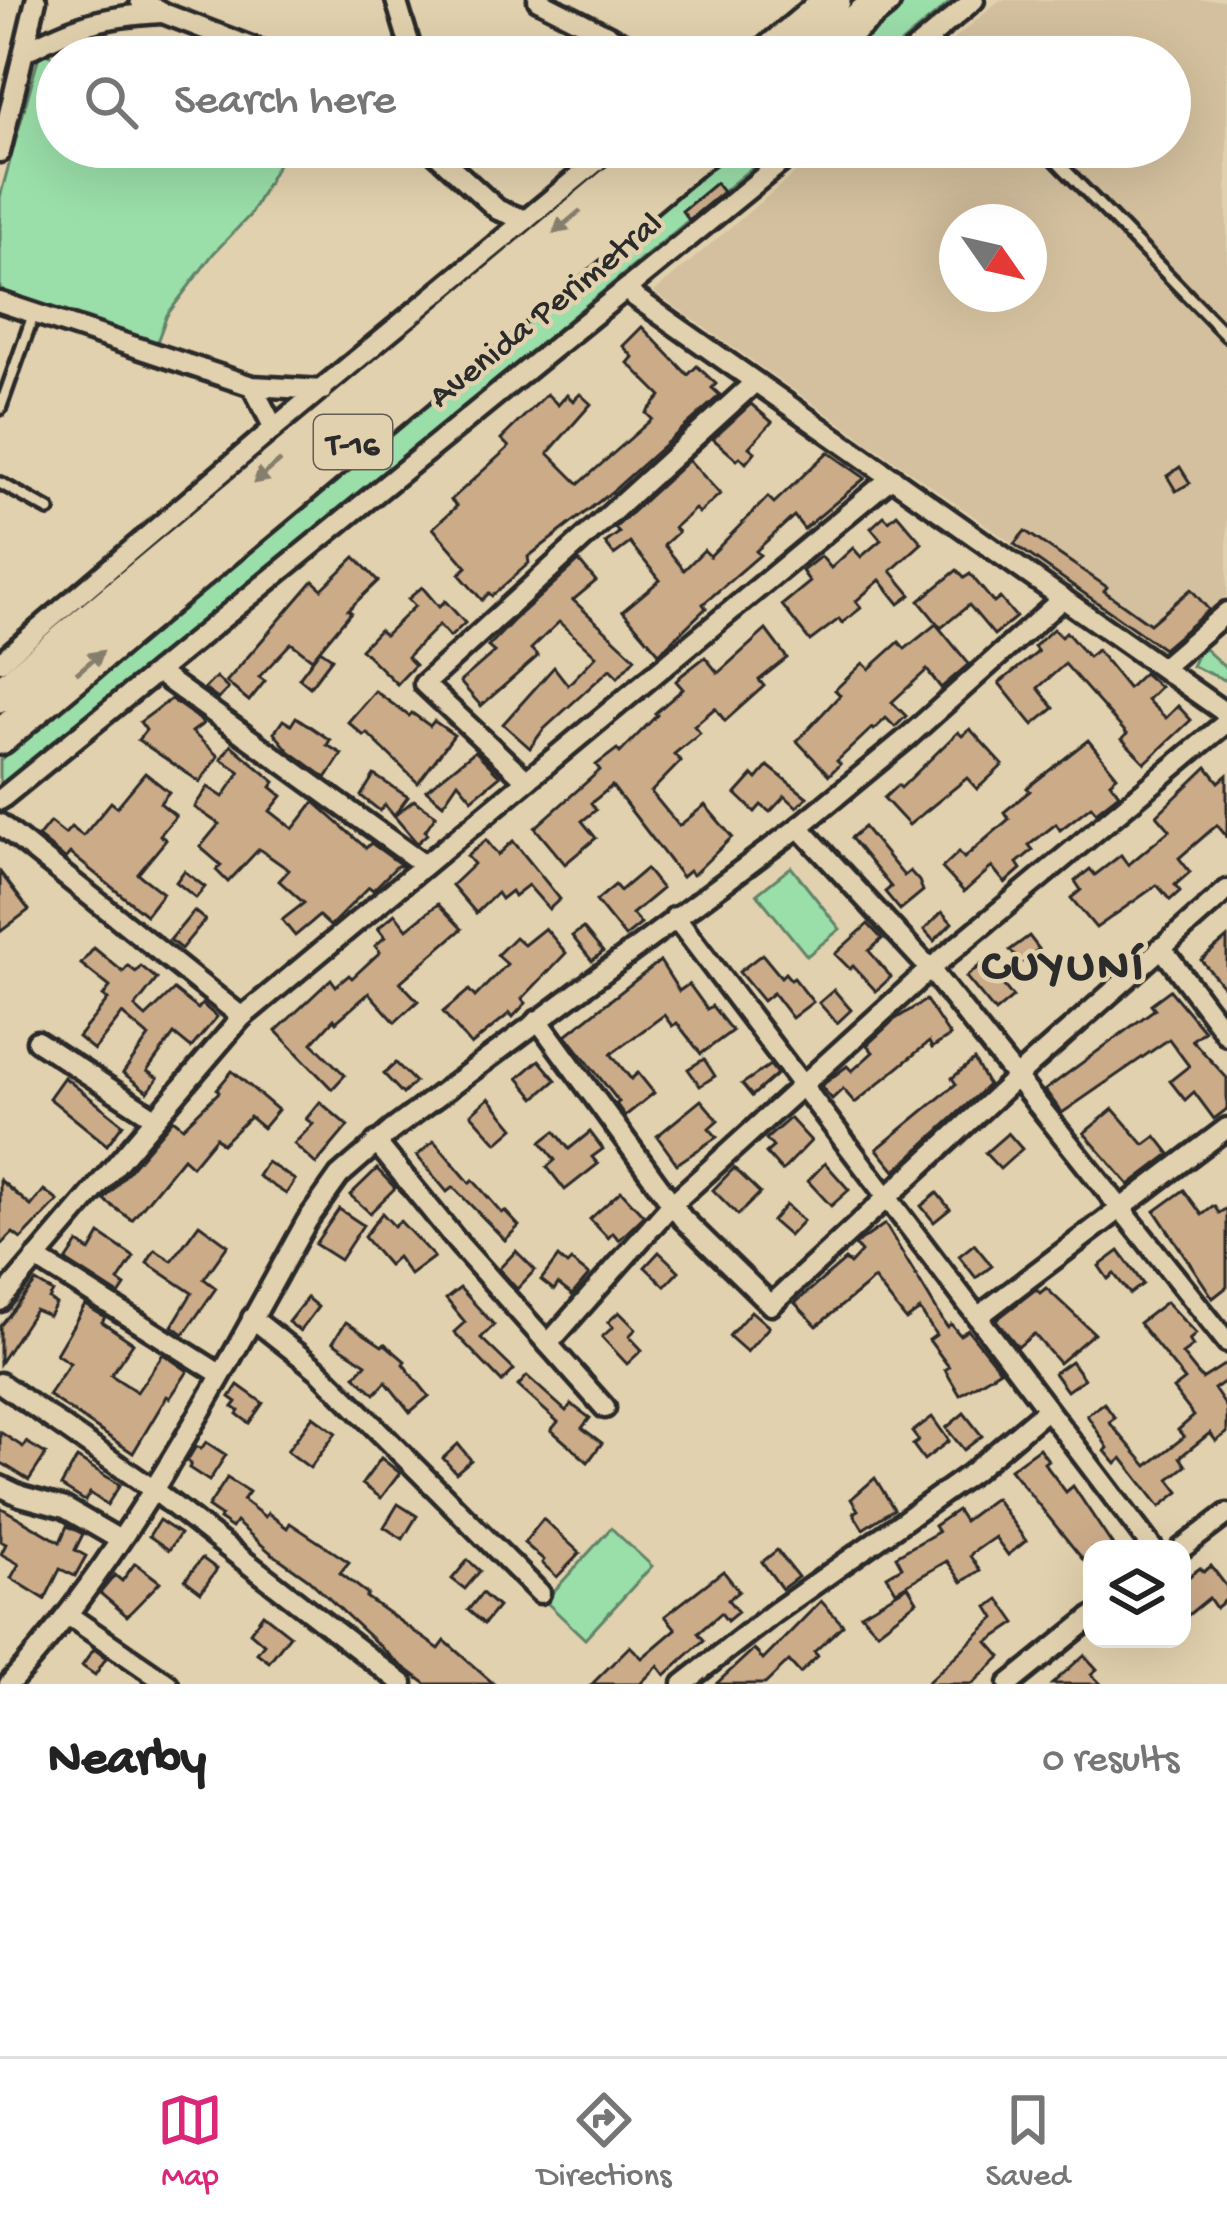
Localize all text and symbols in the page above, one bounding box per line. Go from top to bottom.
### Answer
search box [36,36,1191,168]
icon: search [78,69,144,135]
text: Search here [174,76,396,129]
north arrow [939,204,1047,312]
street label: Avenida Perimetral [421,205,673,420]
one-way arrow [552,209,583,234]
road number: T-16 [314,415,392,469]
one-way arrow [252,458,283,484]
one-way arrow [74,650,105,675]
district label: CUYUNÍ [982,941,1146,998]
map controls [1083,1540,1191,1648]
button: layers [1083,1540,1191,1648]
text: Nearby [48,1732,206,1792]
text: 0 results [1042,1739,1179,1785]
tab: Map [157,2087,223,2197]
tab: Directions [537,2087,671,2197]
tab: Saved [985,2087,1070,2197]

